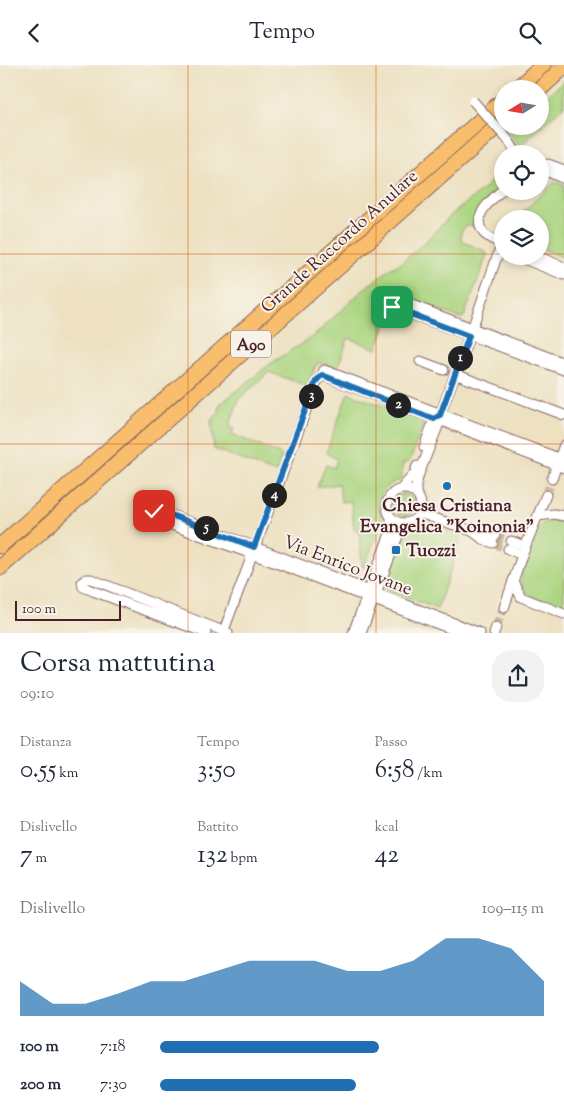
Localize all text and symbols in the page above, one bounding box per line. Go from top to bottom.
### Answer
text: Tempo [249,17,315,49]
icon: back [20,19,48,47]
icon: search [516,19,544,47]
north arrow [494,80,549,135]
map controls [494,80,549,265]
button: locate [494,145,549,200]
street label: Grande Raccordo Anulare [256,165,425,320]
button: layers [494,210,549,265]
pin [371,286,413,328]
icon: arrive [378,293,406,321]
road number: A90 [231,331,271,357]
pin: 1 [448,345,472,371]
text: 1 [458,348,463,368]
pin: 3 [298,383,324,409]
text: 3 [309,386,314,406]
pin: 2 [386,393,410,417]
text: 2 [395,395,402,415]
marker: Chiesa Cristiana Evangelica "Koinonia" [441,480,453,492]
pin: 4 [262,483,286,507]
text: 4 [271,485,278,505]
pin [133,490,175,532]
place label: Chiesa Cristiana Evangelica "Koinonia" [360,494,534,541]
icon: check [140,497,168,525]
pin: 5 [194,515,218,541]
text: 5 [204,518,209,538]
street label: Via Enrico Jovane [279,530,416,604]
place label: Tuozzi [406,539,457,565]
marker: Tuozzi [390,544,402,556]
scale bar [15,598,121,621]
text: 100 m [22,600,56,620]
text: Corsa mattutina [20,644,216,684]
button: share [492,650,544,702]
text: 09:10 [20,683,54,706]
text: Distanza [20,733,72,753]
text: Tempo [197,733,239,753]
text: Passo [375,733,407,753]
text: 0.55 [20,753,56,789]
text: 3:50 [197,753,236,789]
text: 6:58 [375,753,414,789]
text: km [56,764,78,784]
text: /km [414,764,443,784]
text: Dislivello [20,818,77,838]
text: Battito [197,818,238,838]
text: kcal [375,818,399,838]
text: 7 [20,838,33,874]
text: 132 [197,838,228,874]
text: 42 [375,838,399,874]
text: m [33,849,47,869]
text: bpm [228,849,258,869]
text: Dislivello [20,898,85,921]
text: 109–115 m [482,898,544,921]
text: 100 m [20,1036,59,1059]
text: 7:18 [100,1036,126,1059]
text: 200 m [20,1074,61,1097]
text: 7:30 [100,1074,127,1097]

